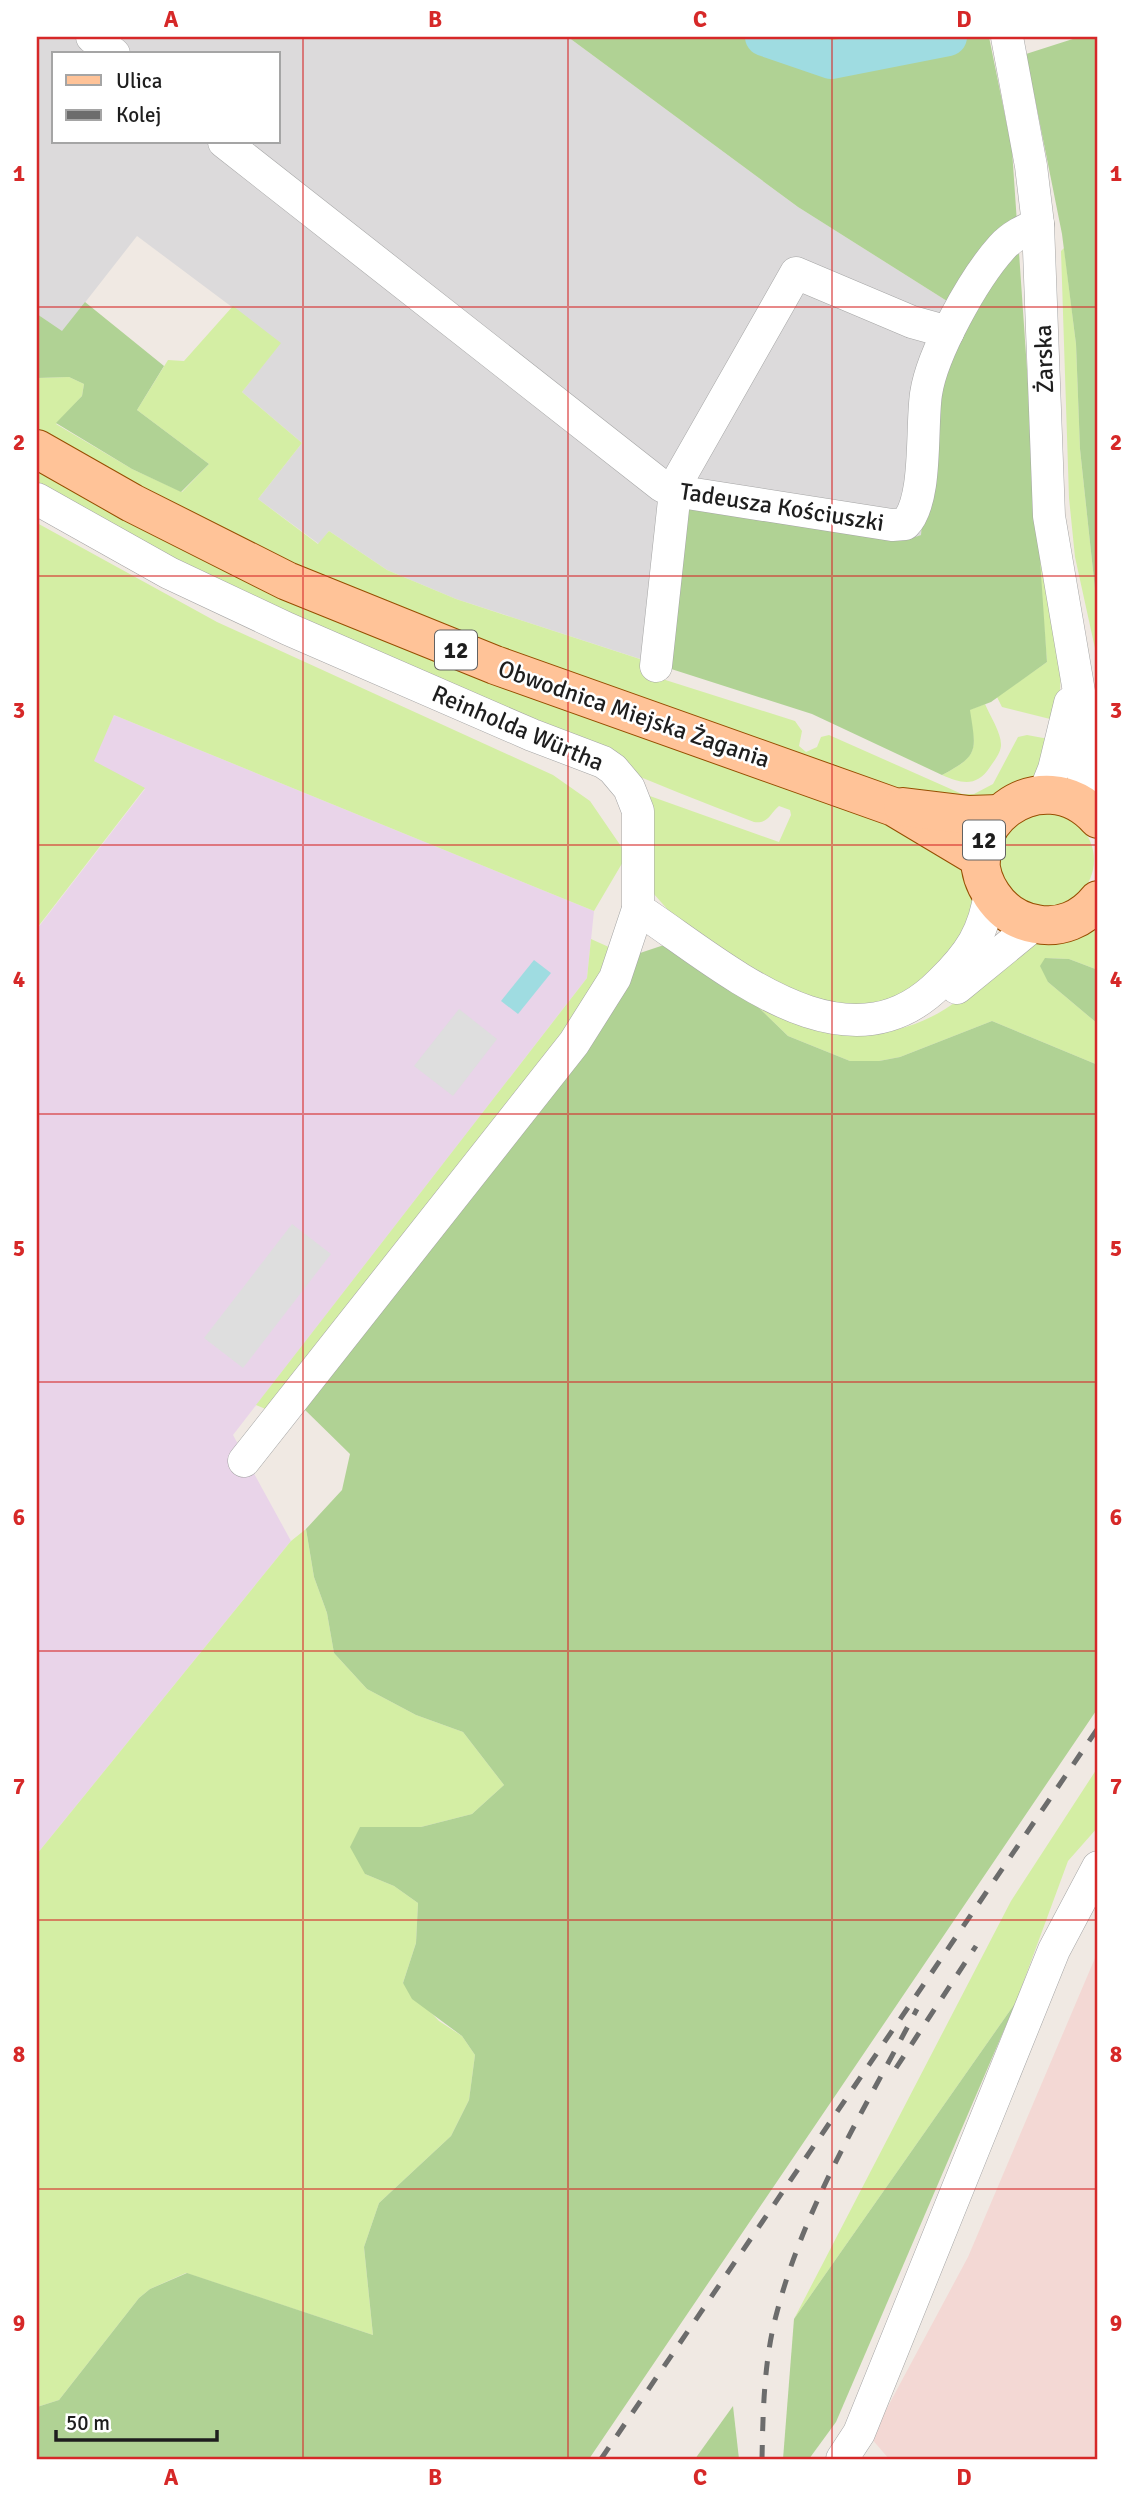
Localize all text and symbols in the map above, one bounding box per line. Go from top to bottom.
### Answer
text: A [164,5,179,34]
text: B [428,5,442,34]
text: C [693,5,707,34]
text: D [956,5,972,34]
legend [52,52,280,144]
text: Ulica [116,68,162,94]
text: Kolej [116,102,161,128]
text: 1 [13,159,25,188]
text: 1 [1110,159,1122,188]
street label: Żarska [1028,324,1060,394]
text: 2 [13,428,25,457]
text: 2 [1110,428,1122,457]
street label: Tadeusza Kościuszki [678,476,886,538]
road number: 12 [435,630,477,670]
street label: Obwodnica Miejska Żagania [494,653,774,775]
street label: Reinholda Würtha [427,678,609,778]
text: 3 [13,696,25,725]
text: 3 [1110,696,1122,725]
road number: 12 [963,820,1005,860]
text: 4 [13,965,25,994]
text: 4 [1110,965,1122,994]
text: 5 [13,1234,25,1263]
text: 5 [1110,1234,1122,1263]
text: 6 [13,1503,25,1532]
text: 6 [1110,1503,1122,1532]
text: 7 [13,1772,25,1801]
text: 7 [1110,1772,1122,1801]
text: 8 [13,2040,25,2069]
text: 8 [1110,2040,1122,2069]
text: 9 [13,2309,25,2338]
text: 9 [1110,2309,1122,2338]
scale bar [56,2398,217,2442]
text: 50 m [66,2410,110,2436]
text: A [164,2463,179,2492]
text: B [428,2463,442,2492]
text: C [693,2463,707,2492]
text: D [956,2463,972,2492]

